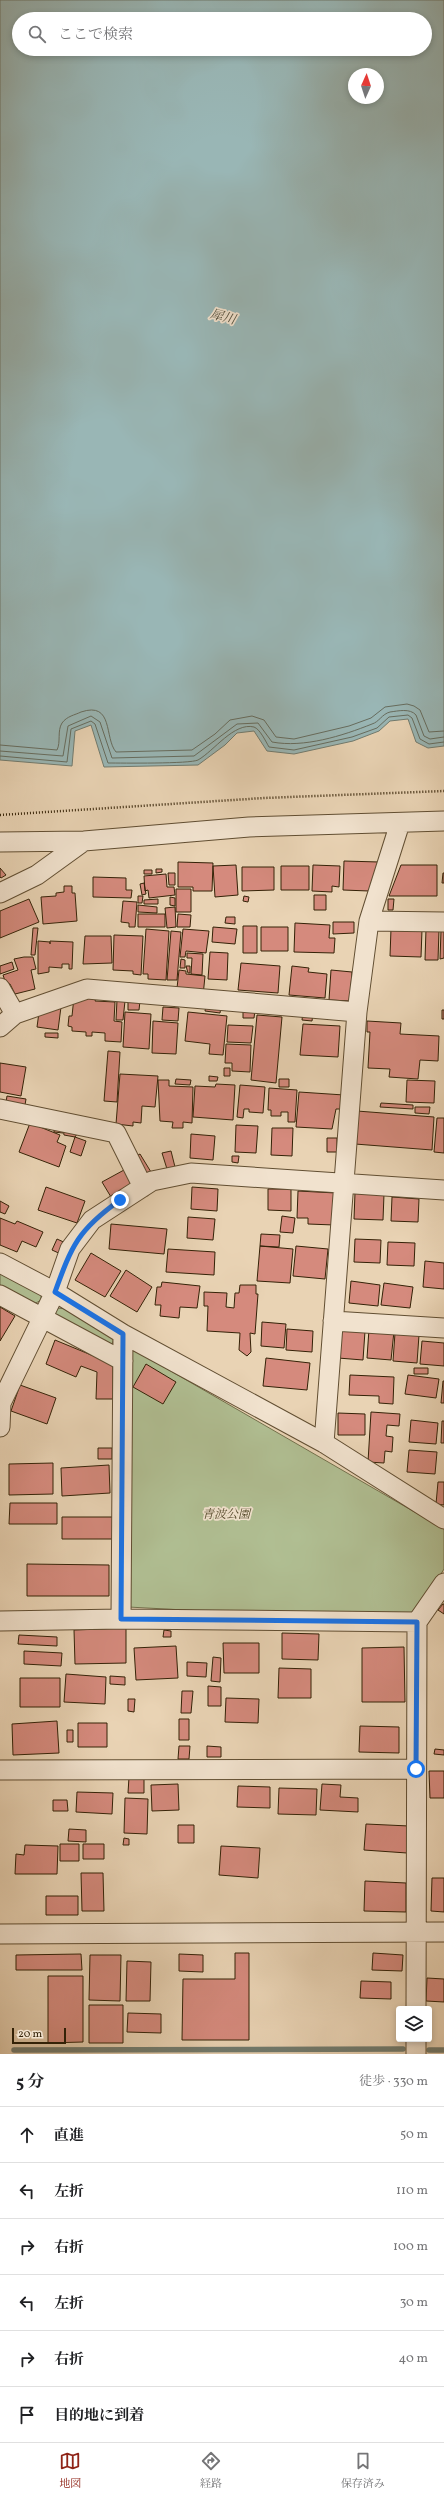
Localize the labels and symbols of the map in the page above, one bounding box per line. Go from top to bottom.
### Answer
north arrow [348,68,384,104]
water label: 犀川 [208,306,239,331]
route end [111,1191,129,1209]
park label: 青波公園 [202,1507,252,1523]
route start [407,1760,425,1778]
scale bar [12,2026,66,2045]

